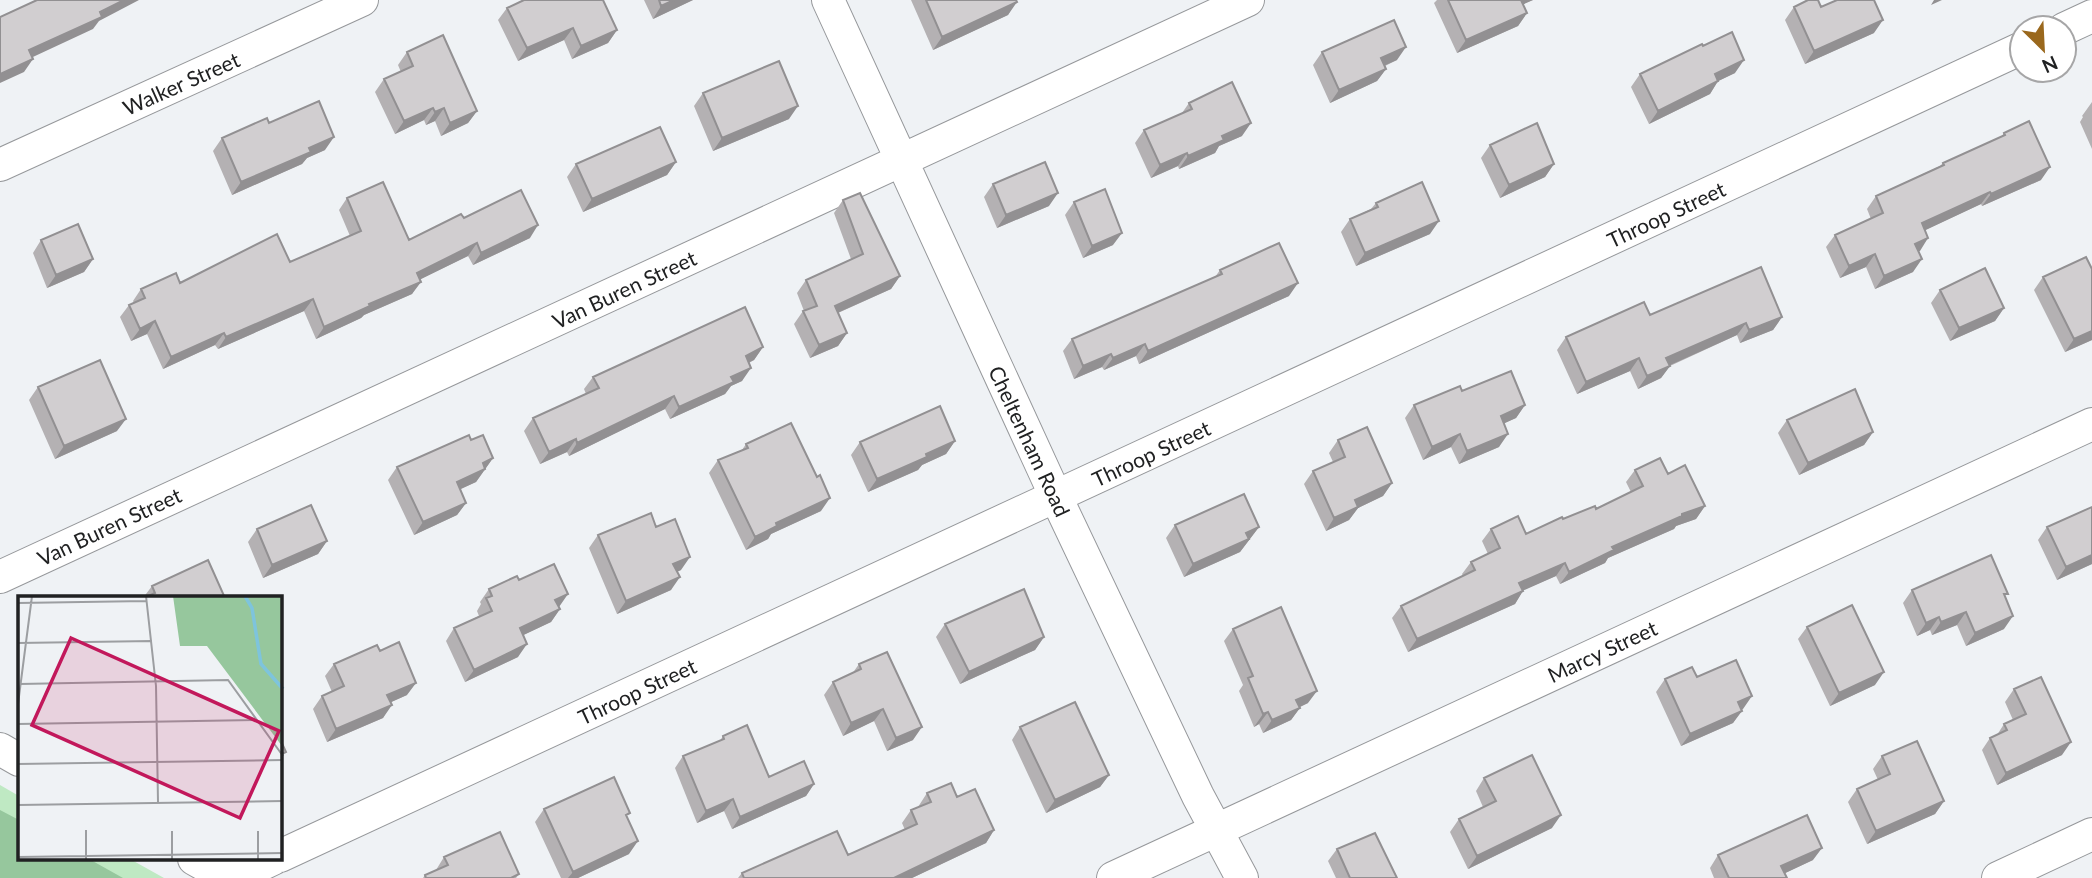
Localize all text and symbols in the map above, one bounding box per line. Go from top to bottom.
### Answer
north arrow [2008,14,2078,84]
street label: Walker Street [119,46,244,120]
text: N [2039,52,2061,78]
street label: Throop Street [1603,176,1729,252]
street label: Van Buren Street [548,245,700,333]
street label: Cheltenham Road [984,362,1076,520]
street label: Throop Street [1088,415,1214,491]
street label: Van Buren Street [33,482,185,570]
inset map [18,596,282,860]
street label: Marcy Street [1543,615,1661,687]
street label: Throop Street [574,653,700,729]

